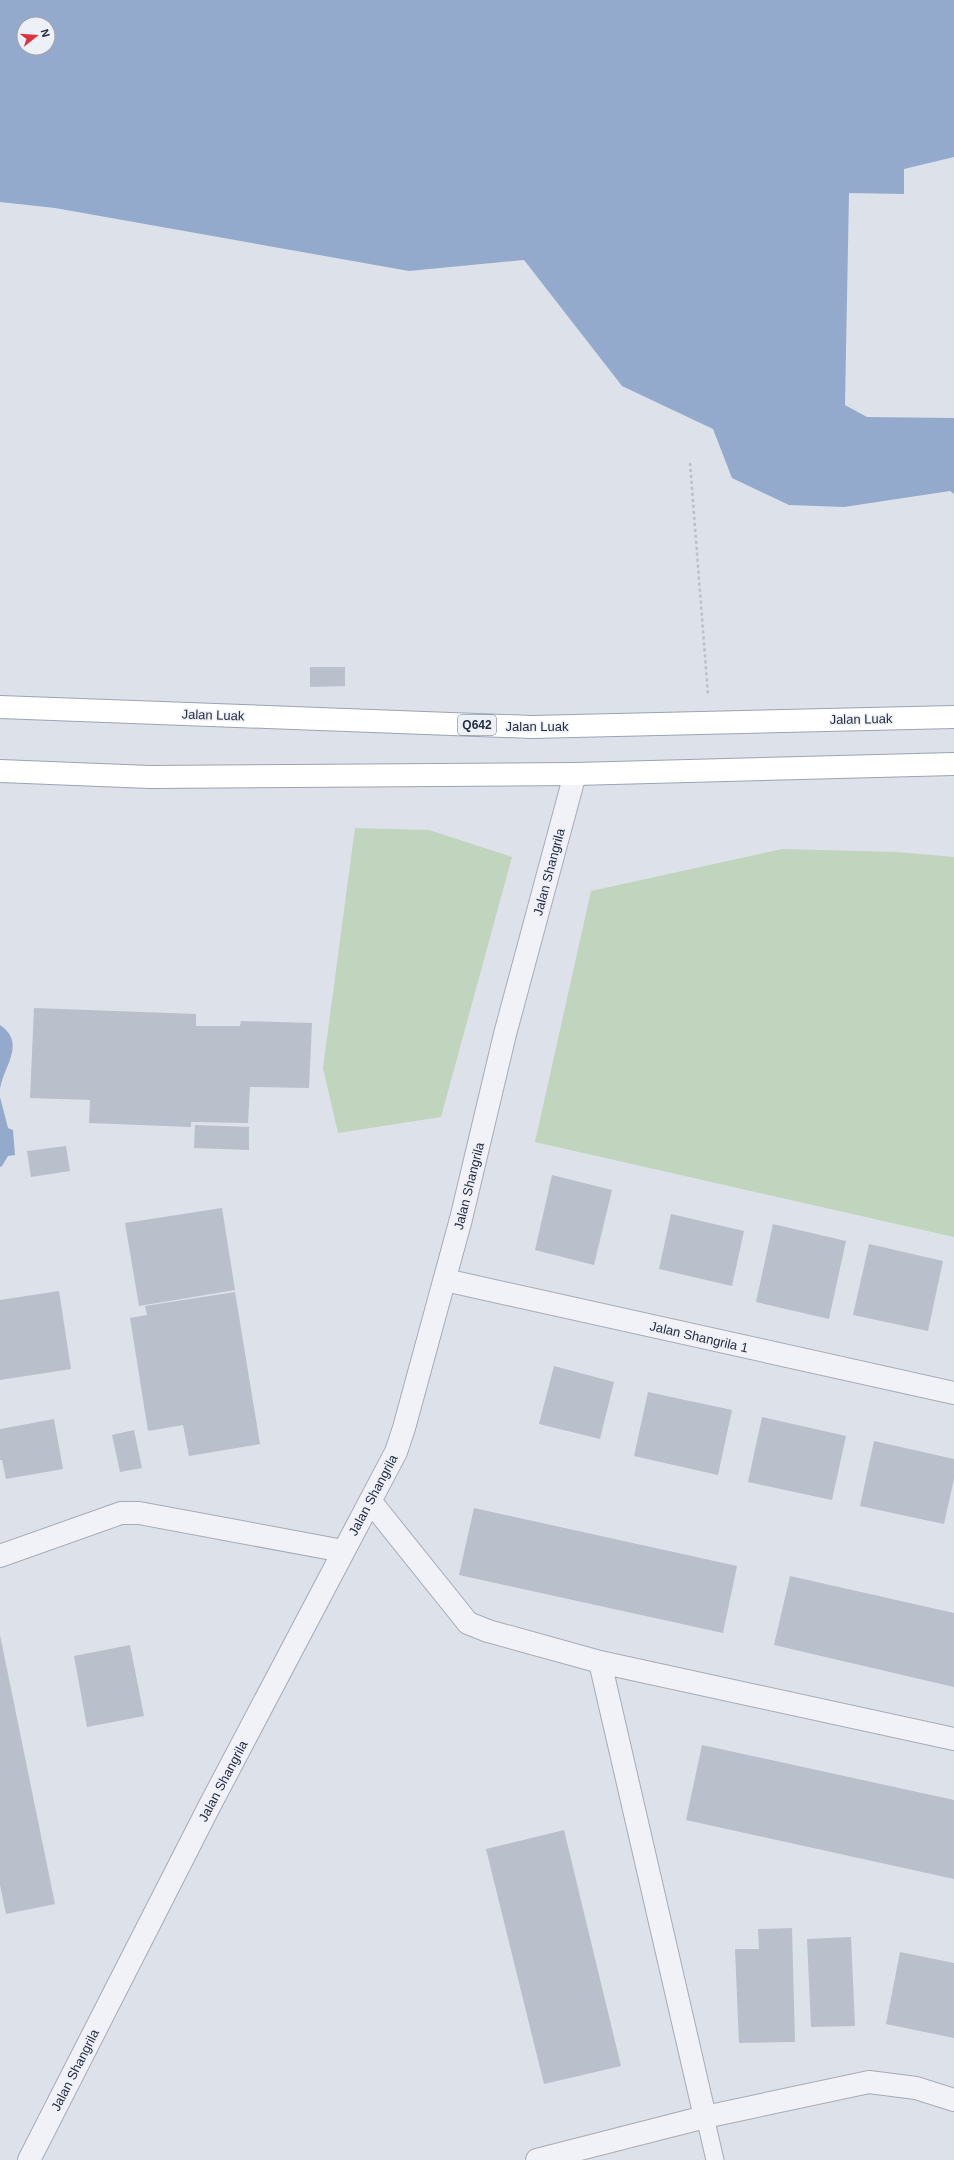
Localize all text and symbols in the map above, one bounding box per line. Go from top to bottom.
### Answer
north arrow [16,16,56,56]
text: N [39,28,52,39]
street label: Jalan Luak [181,706,245,724]
street label: Jalan Luak [829,711,893,727]
road number: Q642 [458,715,496,735]
street label: Jalan Luak [506,719,569,734]
street label: Jalan Shangrila [530,826,568,917]
street label: Jalan Shangrila [451,1140,487,1231]
street label: Jalan Shangrila 1 [648,1318,750,1356]
street label: Jalan Shangrila [345,1451,401,1538]
street label: Jalan Shangrila [195,1737,251,1824]
street label: Jalan Shangrila [48,2026,102,2113]

